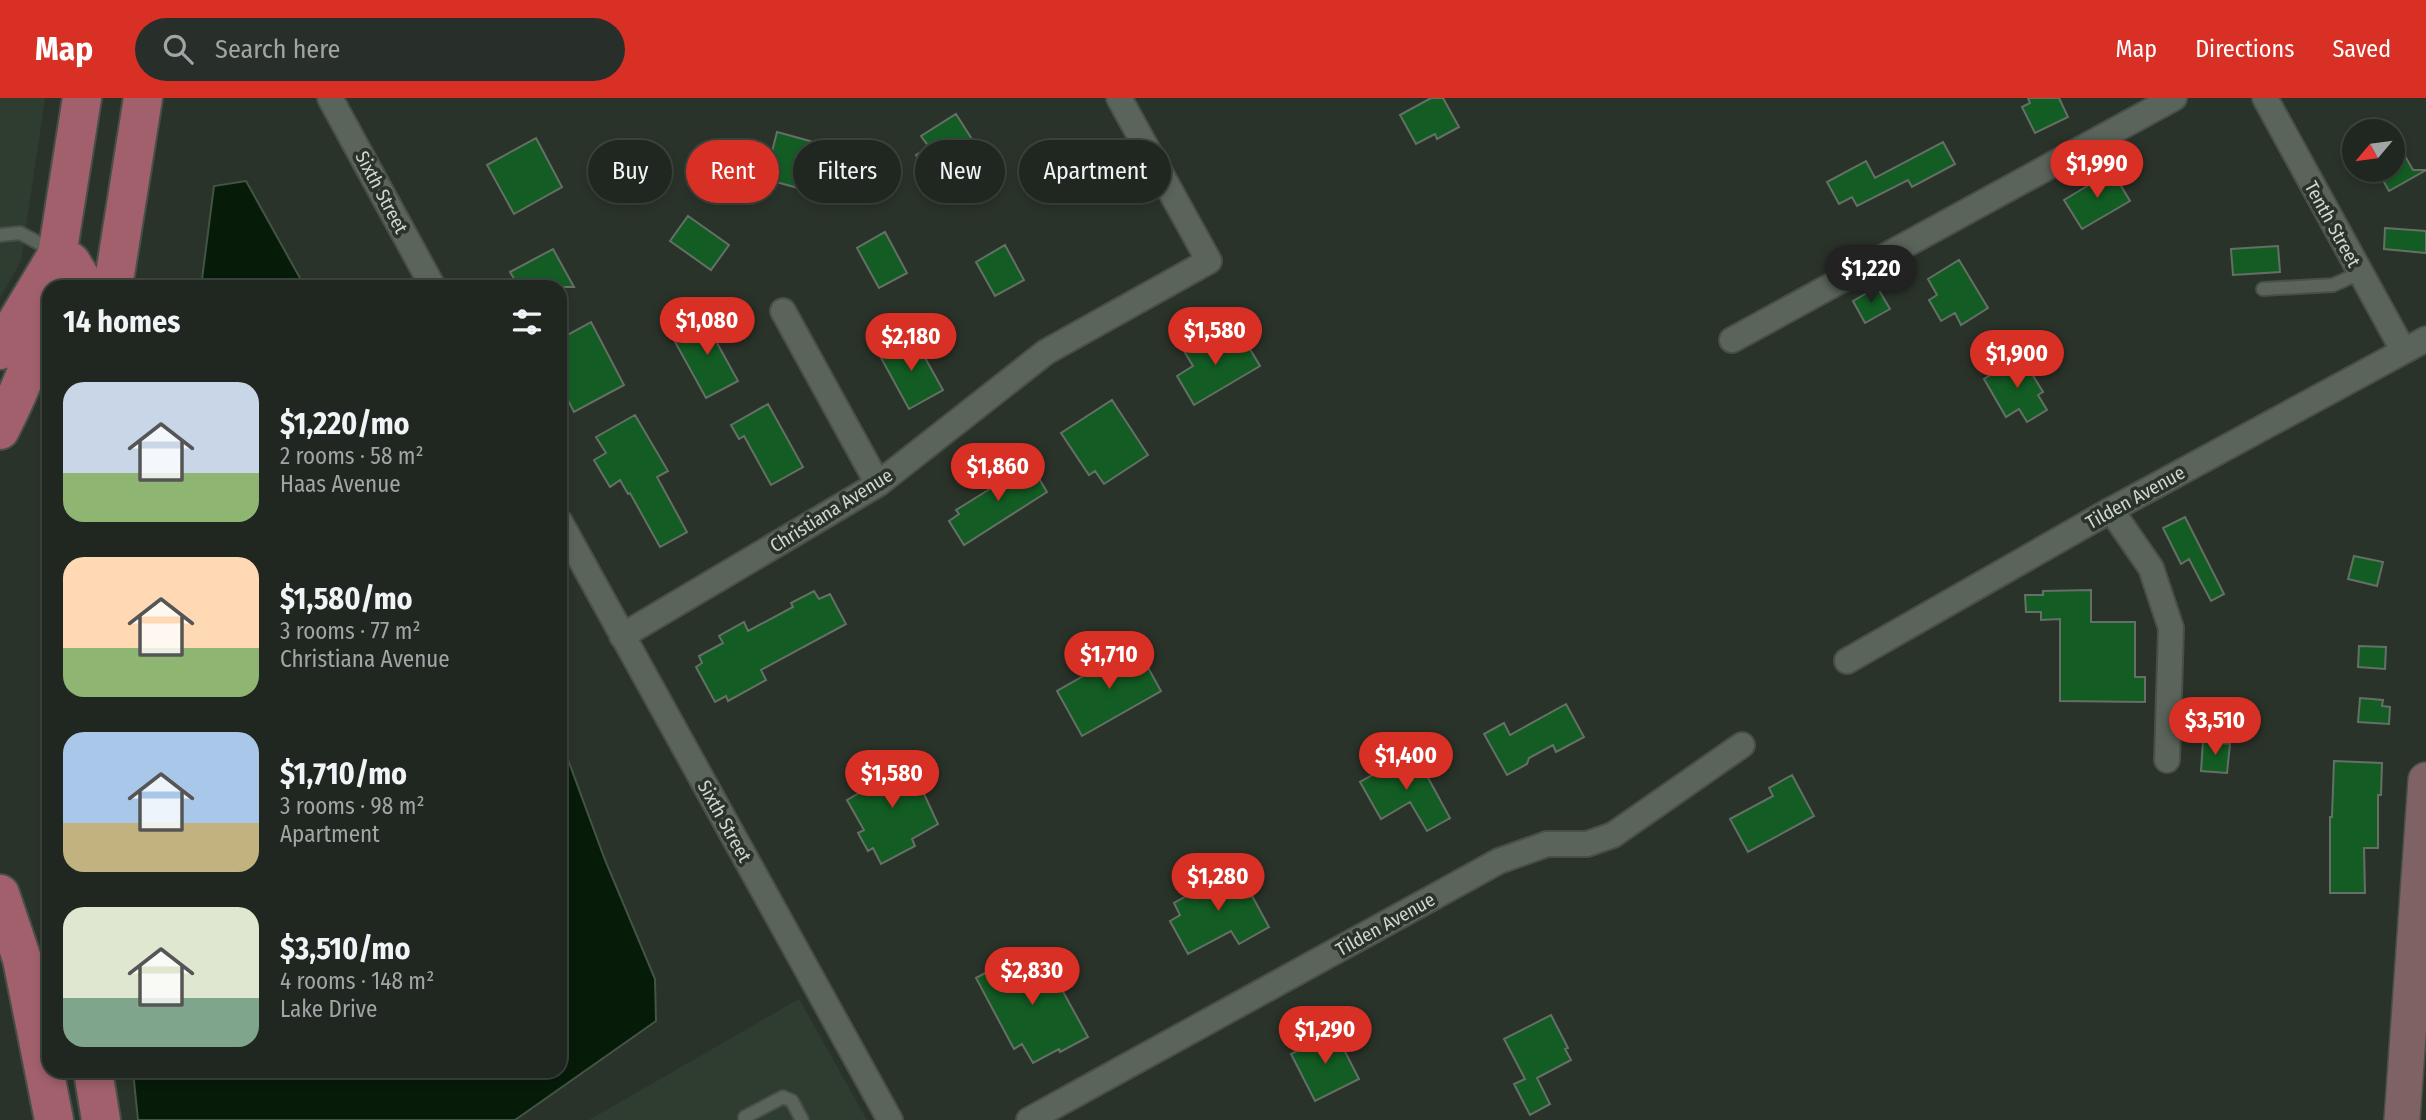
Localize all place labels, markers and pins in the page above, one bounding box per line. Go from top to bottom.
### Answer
pin: $1,990 [2040,140,2154,200]
pin: $1,220 [1814,246,1928,305]
pin: $1,080 [650,298,764,357]
pin: $1,580 [1158,308,1272,367]
pin: $2,180 [854,314,968,373]
pin: $1,900 [1960,330,2074,390]
pin: $1,860 [941,444,1055,503]
pin: $1,710 [1052,632,1166,691]
pin: $3,510 [2158,698,2272,757]
pin: $1,400 [1349,732,1463,792]
pin: $1,580 [835,750,949,810]
pin: $1,280 [1161,854,1275,913]
pin: $2,830 [975,948,1089,1007]
pin: $1,290 [1268,1006,1382,1066]

